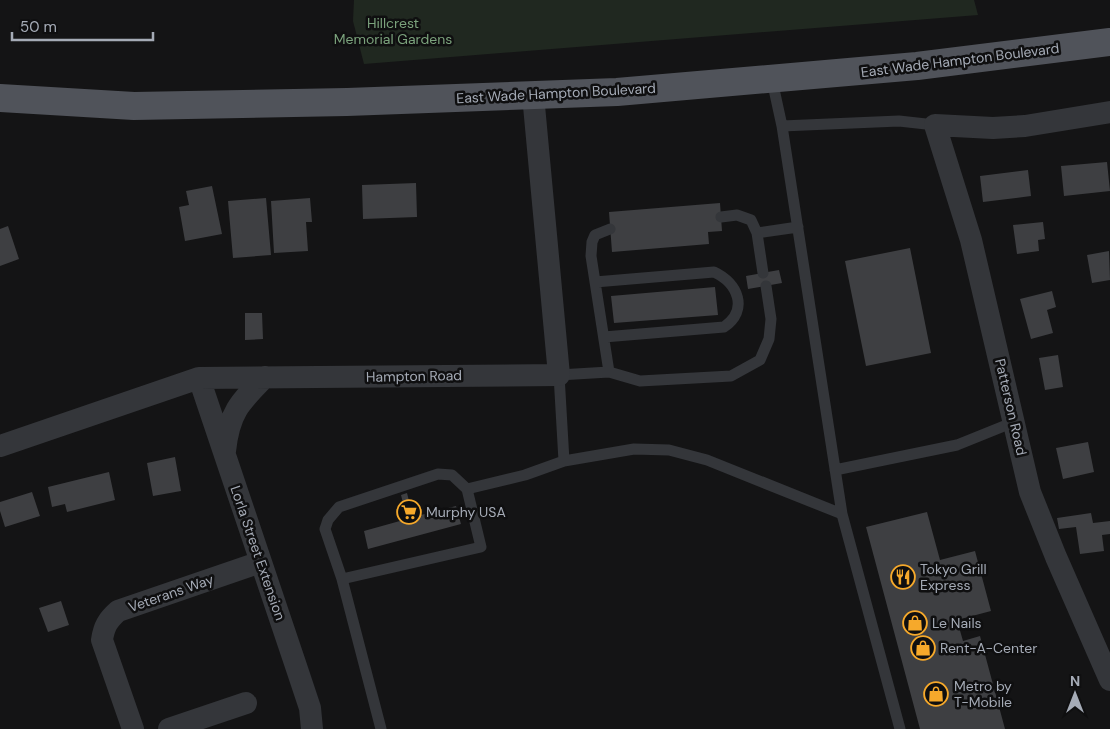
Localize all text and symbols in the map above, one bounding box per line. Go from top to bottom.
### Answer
scale bar [12,10,154,42]
park label: Hillcrest Memorial Gardens [334,14,452,48]
text: 50 m [20,17,57,37]
street label: East Wade Hampton Boulevard [860,39,1060,81]
street label: East Wade Hampton Boulevard [456,79,656,107]
street label: Patterson Road [991,357,1031,457]
street label: Hampton Road [366,366,462,386]
street label: Lorla Street Extension [226,483,290,623]
supermarket icon: Murphy USA [396,499,422,525]
place label: Murphy USA [426,503,506,521]
place label: Tokyo Grill Express [920,560,987,594]
restaurant icon: Tokyo Grill Express [890,564,916,590]
street label: Veterans Way [126,570,216,616]
shop icon: Le Nails [902,610,928,636]
place label: Le Nails [932,614,982,632]
shop icon: Rent-A-Center [910,635,936,661]
place label: Rent-A-Center [940,639,1037,657]
north arrow [1050,669,1100,719]
text: N [1070,672,1080,690]
place label: Metro by T-Mobile [954,677,1012,711]
shop icon: Metro by T-Mobile [923,681,949,707]

